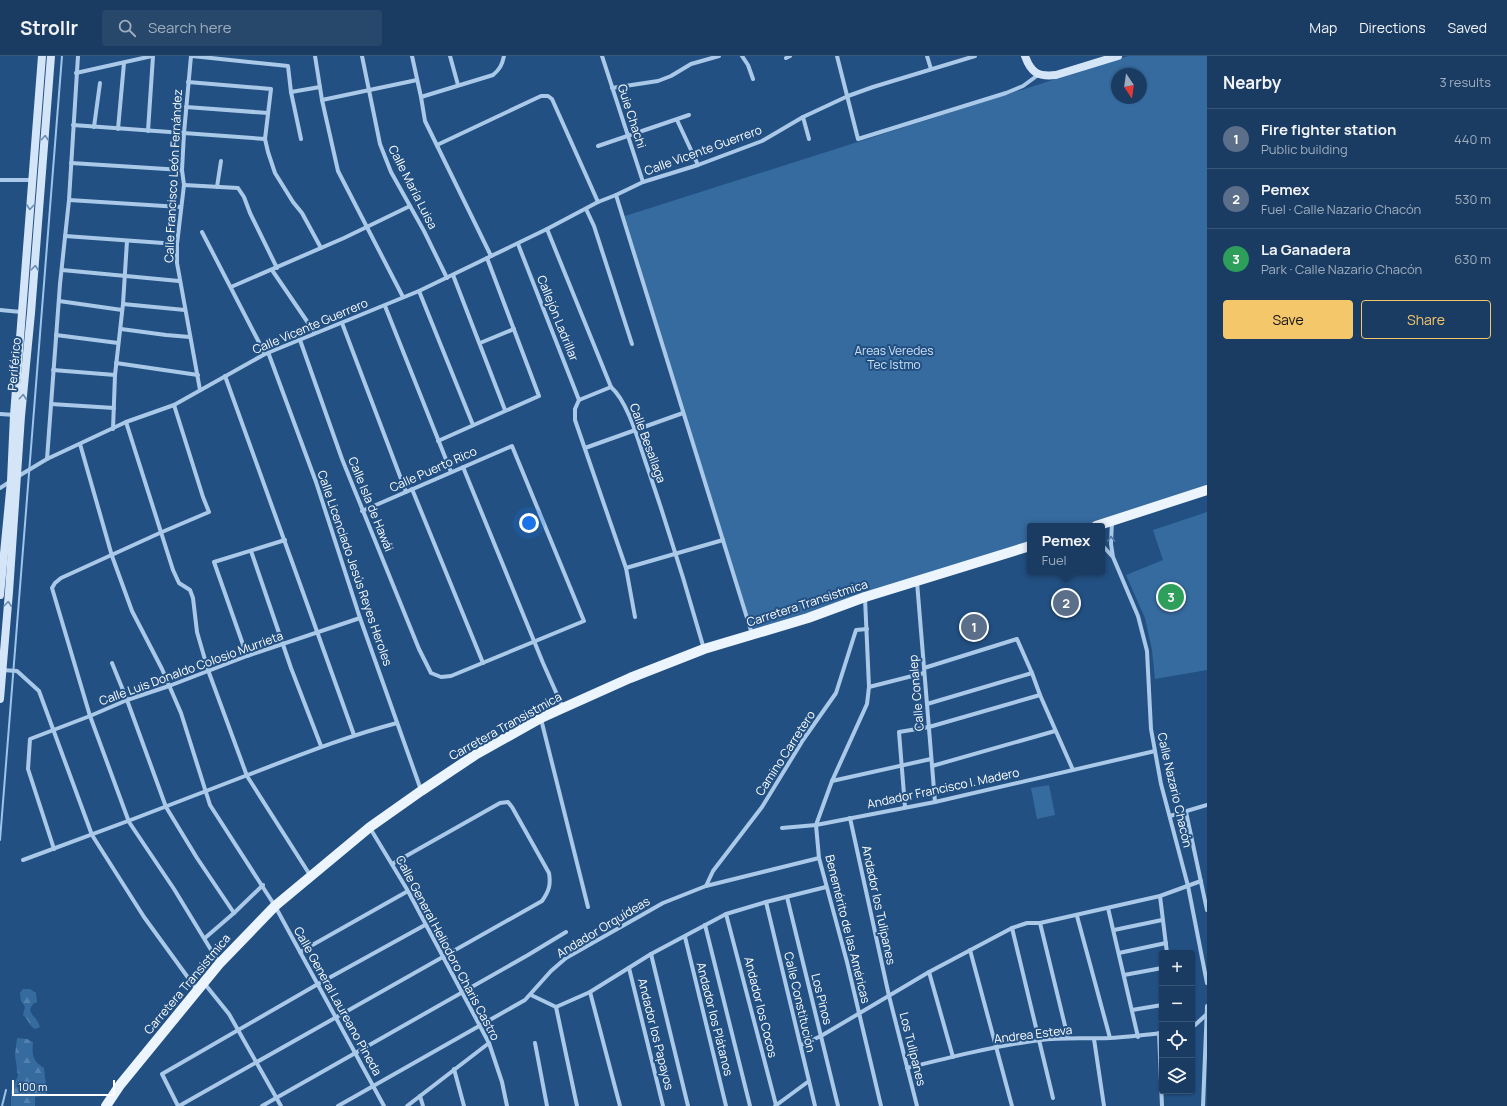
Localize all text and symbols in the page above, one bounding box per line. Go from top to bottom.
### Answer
search box [102,10,382,46]
text: Strollr [20,15,78,41]
icon: search [116,17,138,39]
text: Search here [148,17,231,38]
text: Map [1309,18,1337,37]
text: Directions [1359,18,1426,37]
text: Saved [1448,18,1487,37]
north arrow [1111,68,1147,104]
text: Nearby [1223,71,1281,94]
text: 3 results [1439,73,1491,91]
street label: Guie Chachi [614,82,650,150]
street label: Calle Francisco León Fernández [160,89,186,263]
text: Fire fighter station [1261,119,1396,140]
street label: Calle Vicente Guerrero [642,121,764,179]
text: 1 [1233,130,1239,148]
text: 440 m [1454,130,1491,148]
one-way arrow [40,135,49,141]
text: Public building [1261,140,1348,158]
street label: Calle María Luisa [384,142,442,232]
text: Pemex [1261,179,1310,200]
text: 2 [1232,190,1240,208]
text: 530 m [1455,190,1491,208]
text: Fuel · Calle Nazario Chacón [1261,200,1421,218]
one-way arrow [26,203,35,210]
text: La Ganadera [1261,239,1351,260]
text: 3 [1232,250,1240,268]
text: 630 m [1454,250,1491,268]
text: Park · Calle Nazario Chacón [1261,260,1422,278]
one-way arrow [30,265,39,271]
street label: Callejón Ladrillar [533,273,583,364]
street label: Calle Vicente Guerrero [250,294,370,358]
button: Save [1223,300,1353,339]
button: Share [1361,300,1491,339]
street label: Periférico [3,337,25,391]
park label: Areas Veredes Tec Istmo [854,342,934,373]
one-way arrow [18,394,27,400]
street label: Calle Besallaga [626,401,670,485]
street label: Calle Puerto Rico [387,442,479,496]
street label: Calle Isla de Hawái [344,454,398,554]
street label: Calle Licenciado Jesús Reyes Heroles [313,468,397,668]
your location [519,513,539,533]
popup [1027,523,1105,575]
text: Pemex [1042,530,1090,551]
one-way arrow [1107,536,1115,542]
text: Fuel [1042,551,1067,569]
street label: Carretera Transistmica [744,575,870,631]
pin: 3 [1158,582,1184,612]
pin: 2 [1053,588,1079,618]
one-way arrow [3,601,12,607]
pin: 1 [961,612,987,642]
street label: Calle Luis Donaldo Colosio Murrieta [97,627,285,709]
street label: Calle Conalep [904,654,928,732]
street label: Carretera Transistmica [446,688,564,764]
street label: Camino Carretero [751,707,819,799]
street label: Calle Nazario Chacón [1154,731,1196,849]
street label: Andador Francisco I. Madero [865,764,1021,812]
street label: Andador los Tulipanes [858,844,900,966]
street label: Calle General Heliodoro Charis Castro [392,852,504,1044]
street label: Benemérito de las Américas [821,853,875,1005]
street label: Andador Orquídeas [553,892,653,962]
street label: Calle General Laureano Pineda [290,923,386,1079]
street label: Carretera Transistmica [140,930,234,1038]
street label: Calle Constitución [780,950,820,1054]
map controls [1159,950,1195,1094]
button: + [1159,950,1195,986]
street label: Andador los Cocos [740,955,782,1059]
street label: Andador los Plátanos [693,960,737,1078]
street label: Los Pinos [807,972,837,1026]
street label: Andador los Papayos [634,976,678,1092]
button: − [1159,986,1195,1022]
street label: Los Tulipanes [896,1010,930,1088]
street label: Andrea Esteva [993,1021,1073,1047]
button: locate [1159,1022,1195,1058]
button: layers [1159,1058,1195,1094]
scale bar [12,1078,115,1097]
text: 100 m [18,1079,47,1094]

